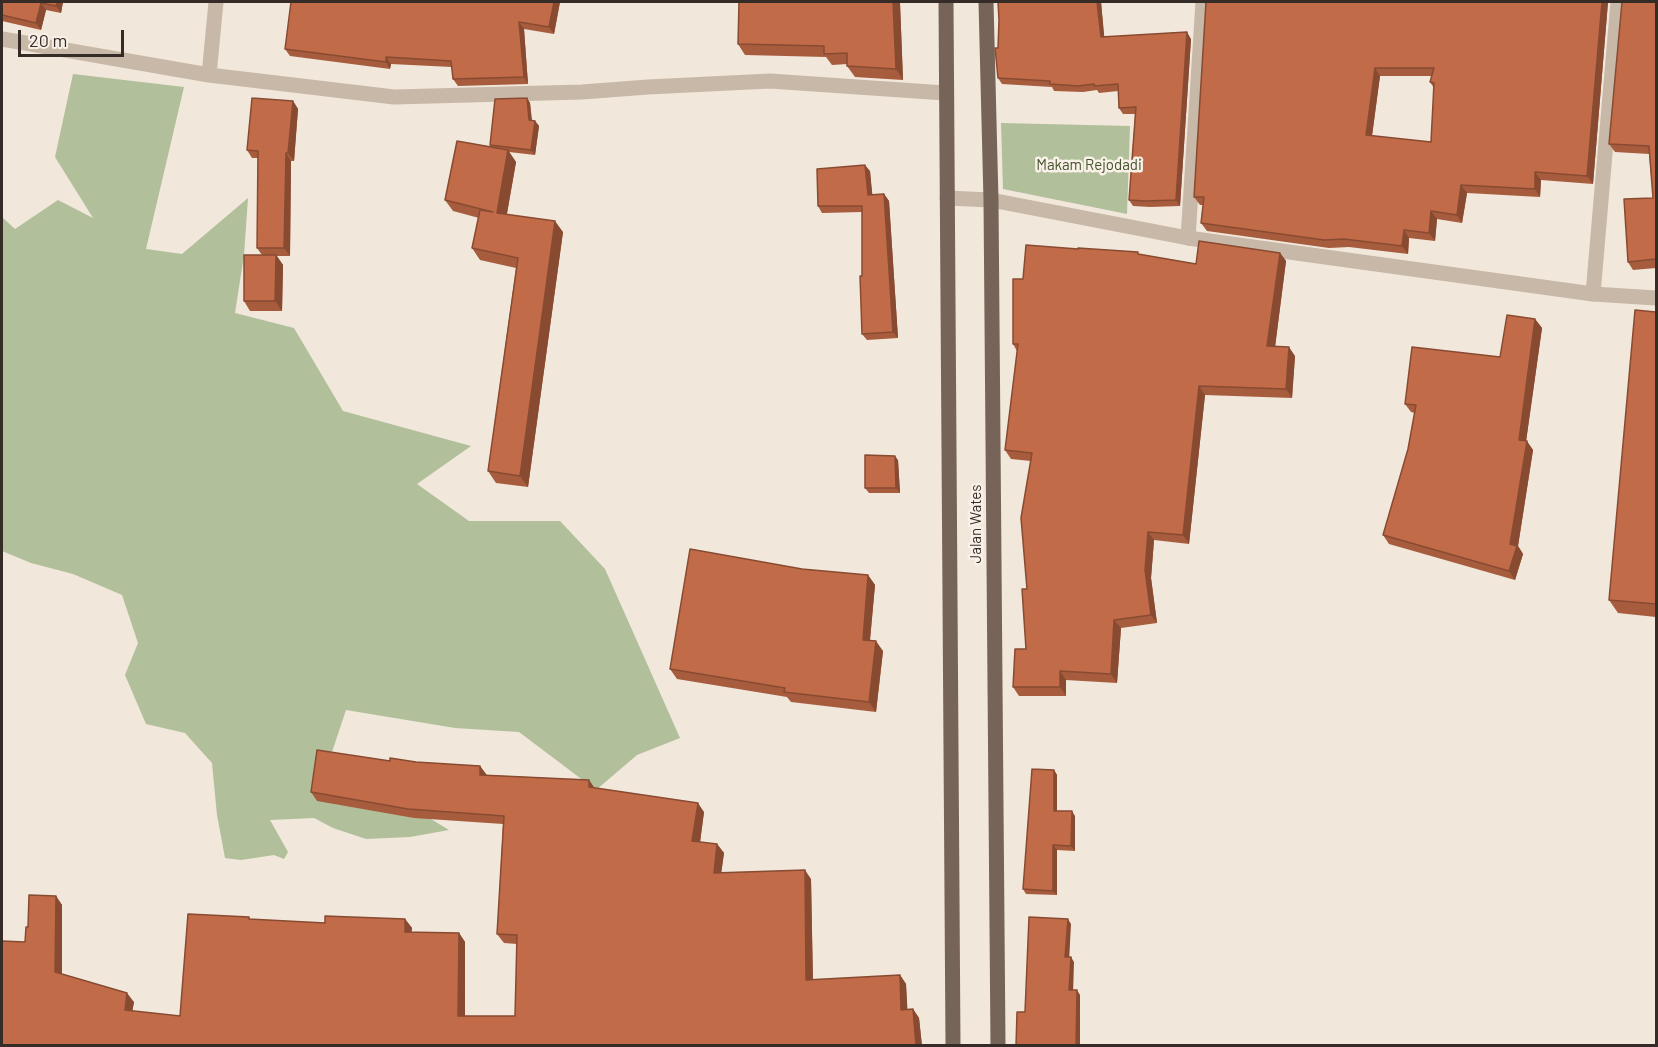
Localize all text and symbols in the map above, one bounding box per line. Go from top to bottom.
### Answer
scale bar [21,18,128,56]
text: 20 m [29,29,67,51]
park label: Makam Rejodadi [1036,156,1142,174]
street label: Jalan Wates [967,485,985,563]

